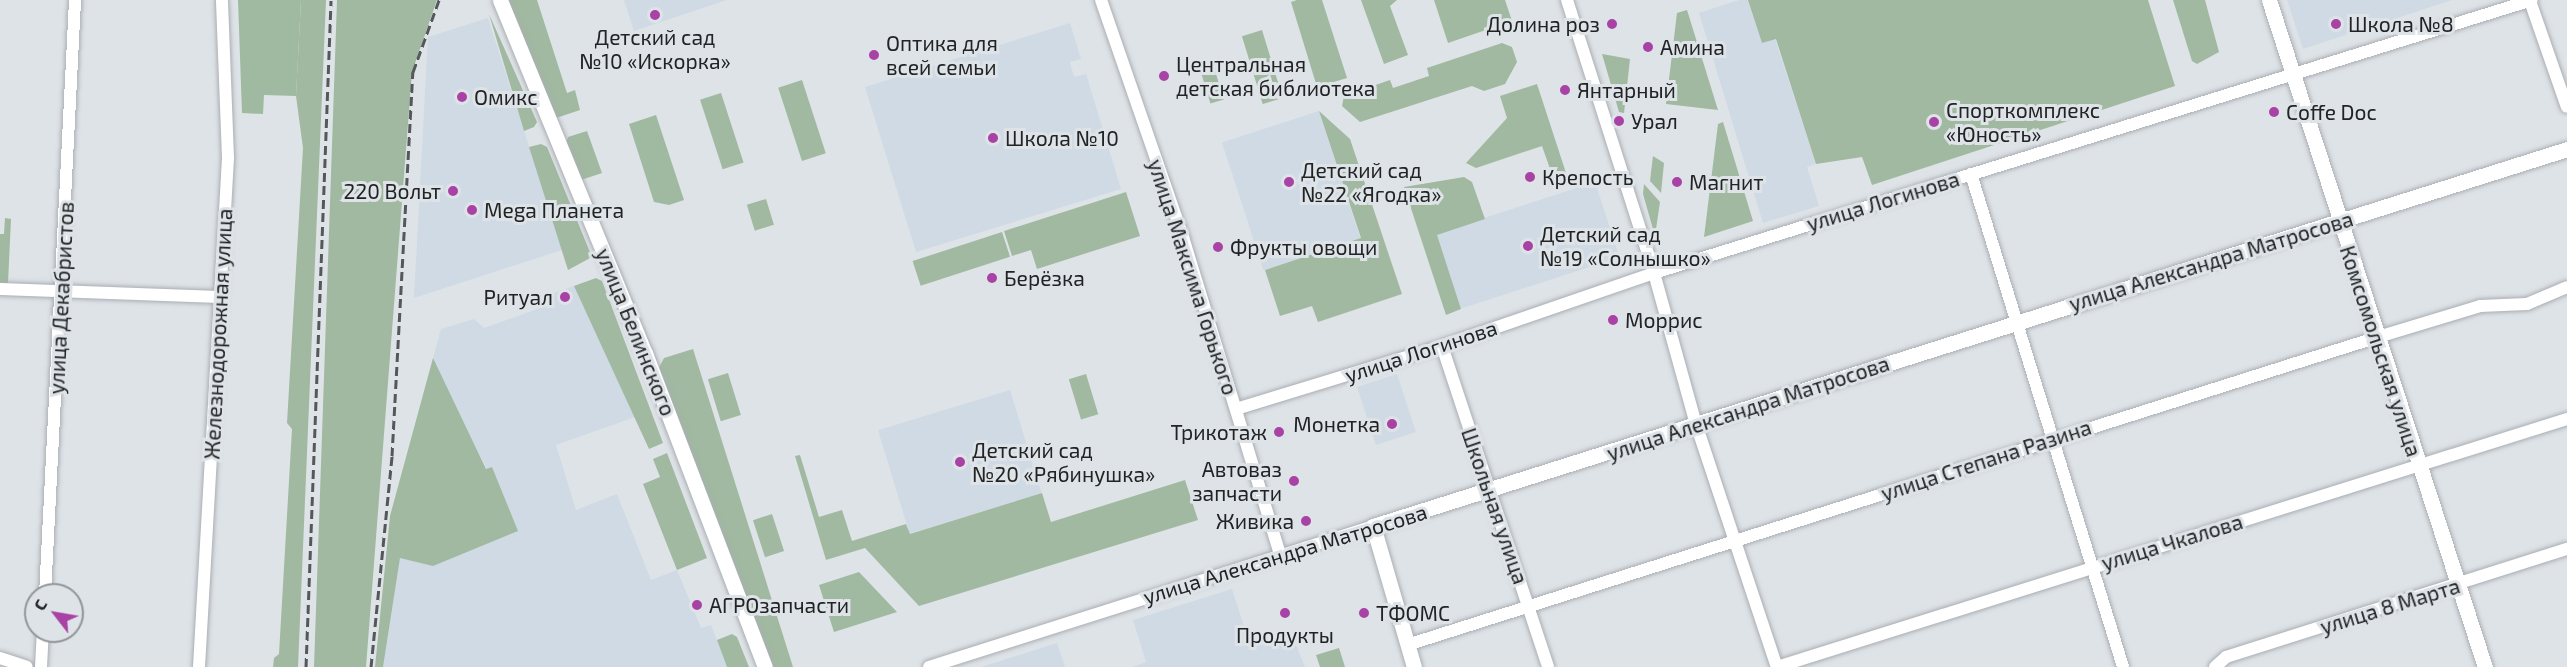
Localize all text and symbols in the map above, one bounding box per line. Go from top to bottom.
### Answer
marker: Детский сад №10 «Искорка» [648,8,662,22]
place label: Долина роз [1486,11,1600,37]
place label: Школа №8 [2348,11,2454,37]
marker: Долина роз [1605,17,1619,31]
marker: Школа №8 [2329,17,2343,31]
place label: Детский сад №10 «Искорка» [579,24,731,74]
place label: Оптика для всей семьи [886,30,998,80]
place label: Амина [1660,34,1725,60]
marker: Амина [1641,40,1655,54]
marker: Оптика для всей семьи [867,48,881,62]
place label: Центральная детская библиотека [1176,51,1375,101]
marker: Центральная детская библиотека [1157,69,1171,83]
place label: Янтарный [1577,77,1676,103]
marker: Янтарный [1558,83,1572,97]
place label: Омикс [474,84,538,110]
marker: Омикс [455,90,469,104]
place label: Спорткомплекс «Юность» [1946,97,2100,147]
place label: Coffe Doc [2286,99,2377,125]
marker: Coffe Doc [2267,105,2281,119]
place label: Урал [1631,108,1678,134]
marker: Урал [1612,114,1626,128]
marker: Спорткомплекс «Юность» [1927,115,1941,129]
place label: Школа №10 [1005,125,1119,151]
marker: Школа №10 [986,131,1000,145]
street label: улица Максима Горького [1143,156,1243,398]
place label: Детский сад №22 «Ягодка» [1301,157,1441,207]
place label: Крепость [1542,164,1634,190]
street label: улица Логинова [1804,166,1962,236]
place label: Магнит [1689,169,1764,195]
marker: Крепость [1523,170,1537,184]
marker: Детский сад №22 «Ягодка» [1282,175,1296,189]
marker: Магнит [1670,175,1684,189]
place label: 220 Вольт [344,178,441,204]
marker: 220 Вольт [446,184,460,198]
place label: Mega Планета [484,197,624,223]
street label: улица Декабристов [43,201,79,395]
marker: Mega Планета [465,203,479,217]
street label: улица Александра Матросова [2066,206,2356,316]
street label: Железнодорожная улица [199,208,237,460]
place label: Детский сад №19 «Солнышко» [1540,221,1711,271]
place label: Фрукты овощи [1230,234,1377,260]
marker: Детский сад №19 «Солнышко» [1521,239,1535,253]
marker: Фрукты овощи [1211,240,1225,254]
street label: Комсомольская улица [2335,242,2427,460]
street label: улица Белинского [591,244,681,420]
place label: Берёзка [1004,265,1085,291]
marker: Берёзка [985,271,999,285]
place label: Ритуал [484,284,553,310]
marker: Ритуал [558,290,572,304]
place label: Моррис [1625,307,1703,333]
marker: Моррис [1606,313,1620,327]
street label: улица Логинова [1342,315,1500,387]
street label: улица Александра Матросова [1604,350,1892,466]
place label: Монетка [1293,411,1380,437]
street label: улица Степана Разина [1878,414,2094,506]
marker: Монетка [1385,417,1399,431]
place label: Трикотаж [1171,419,1267,445]
marker: Трикотаж [1272,425,1286,439]
street label: Школьная улица [1456,425,1534,587]
place label: Детский сад №20 «Рябинушка» [972,437,1155,487]
marker: Детский сад №20 «Рябинушка» [953,455,967,469]
place label: Автоваз запчасти [1192,456,1282,506]
marker: Автоваз запчасти [1287,474,1301,488]
street label: улица Александра Матросова [1140,499,1430,609]
place label: Живика [1216,508,1294,534]
street label: улица Чкалова [2098,509,2246,575]
marker: Живика [1299,514,1313,528]
street label: улица 8 Марта [2317,573,2463,639]
north arrow [24,583,84,643]
place label: АГРОзапчасти [709,592,849,618]
text: С [29,596,50,613]
marker: АГРОзапчасти [690,598,704,612]
place label: ТФОМС [1376,600,1450,626]
marker: Продукты [1278,606,1292,620]
marker: ТФОМС [1357,606,1371,620]
place label: Продукты [1236,622,1334,648]

